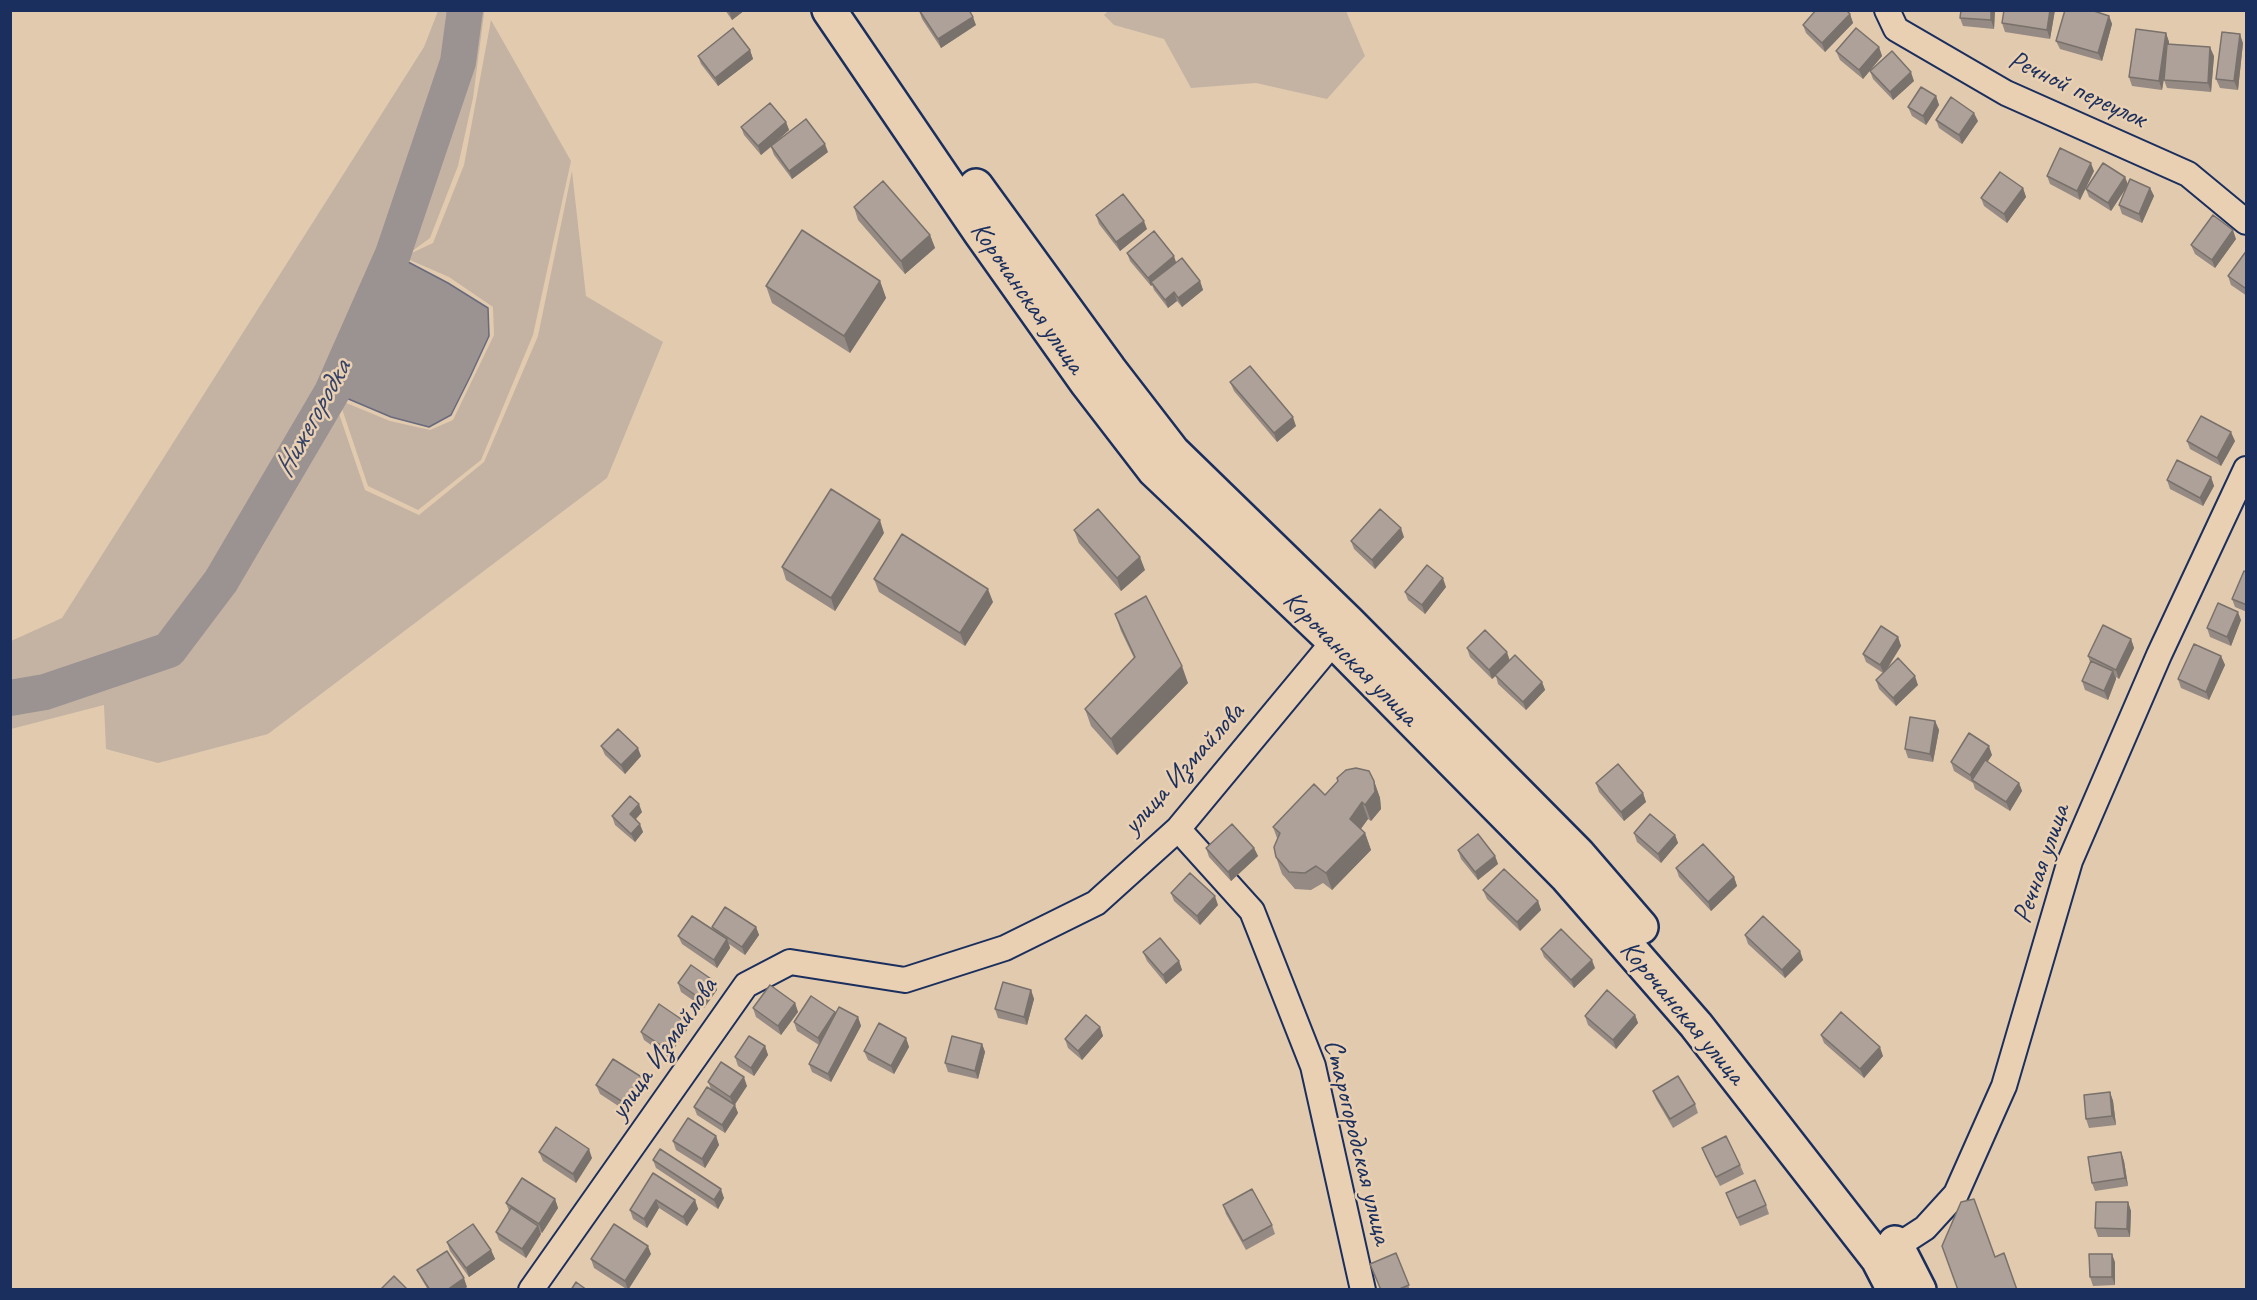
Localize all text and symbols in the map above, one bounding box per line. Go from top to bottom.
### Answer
street label: Речной переулок [2003,44,2151,136]
street label: Корочанская улица [962,216,1092,380]
water label: Нижегородка [266,354,360,484]
street label: Корочанская улица [1275,584,1425,734]
street label: улица Измайлова [1116,696,1252,842]
street label: Речная улица [2006,800,2078,928]
street label: Корочанская улица [1612,934,1752,1092]
street label: улица Измайлова [603,971,725,1127]
street label: Старогородская улица [1315,1036,1399,1248]

